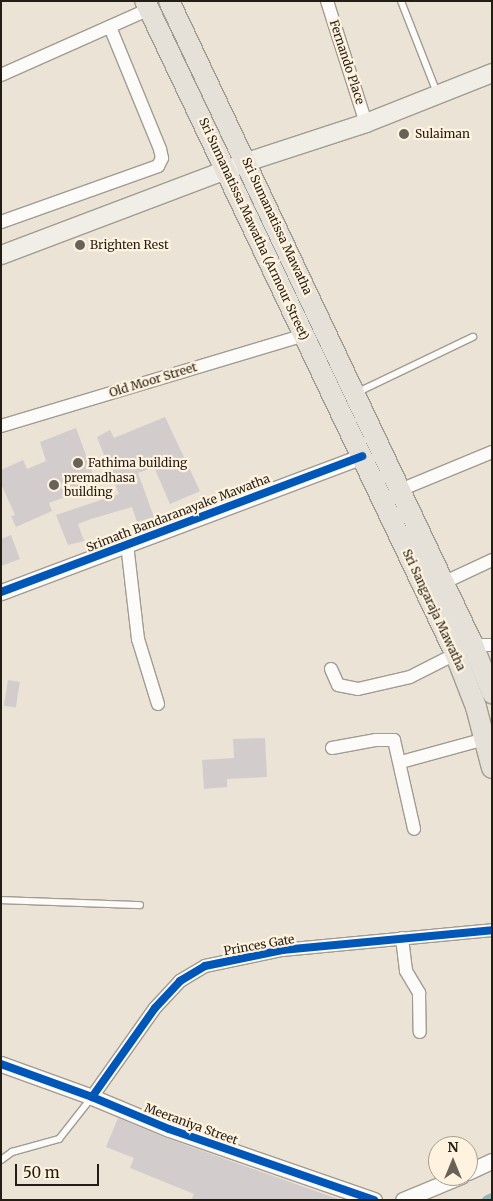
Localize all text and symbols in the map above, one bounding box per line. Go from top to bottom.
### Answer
street label: Fernando Place [327,18,367,106]
street label: Sri Sumanatissa Mawatha (Armour Street) [196,116,312,342]
marker: Sulaiman [397,127,411,141]
place label: Sulaiman [415,127,470,141]
street label: Sri Sumanatissa Mawatha [239,155,315,297]
place label: Brighten Rest [90,238,169,252]
marker: Brighten Rest [74,239,86,251]
street label: Old Moor Street [107,360,199,400]
place label: Fathima building [88,456,187,470]
marker: Fathima building [72,457,84,469]
place label: premadhasa building [64,471,135,499]
street label: Srimath Bandaranayake Mawatha [84,471,272,555]
marker: premadhasa building [48,479,60,491]
street label: Sri Sangaraja Mawatha [399,547,469,673]
street label: Princes Gate [222,932,296,958]
street label: Meeraniya Street [142,1100,240,1148]
north arrow [428,1136,478,1186]
text: N [447,1138,459,1156]
scale bar [18,1154,101,1186]
text: 50 m [23,1163,60,1182]

